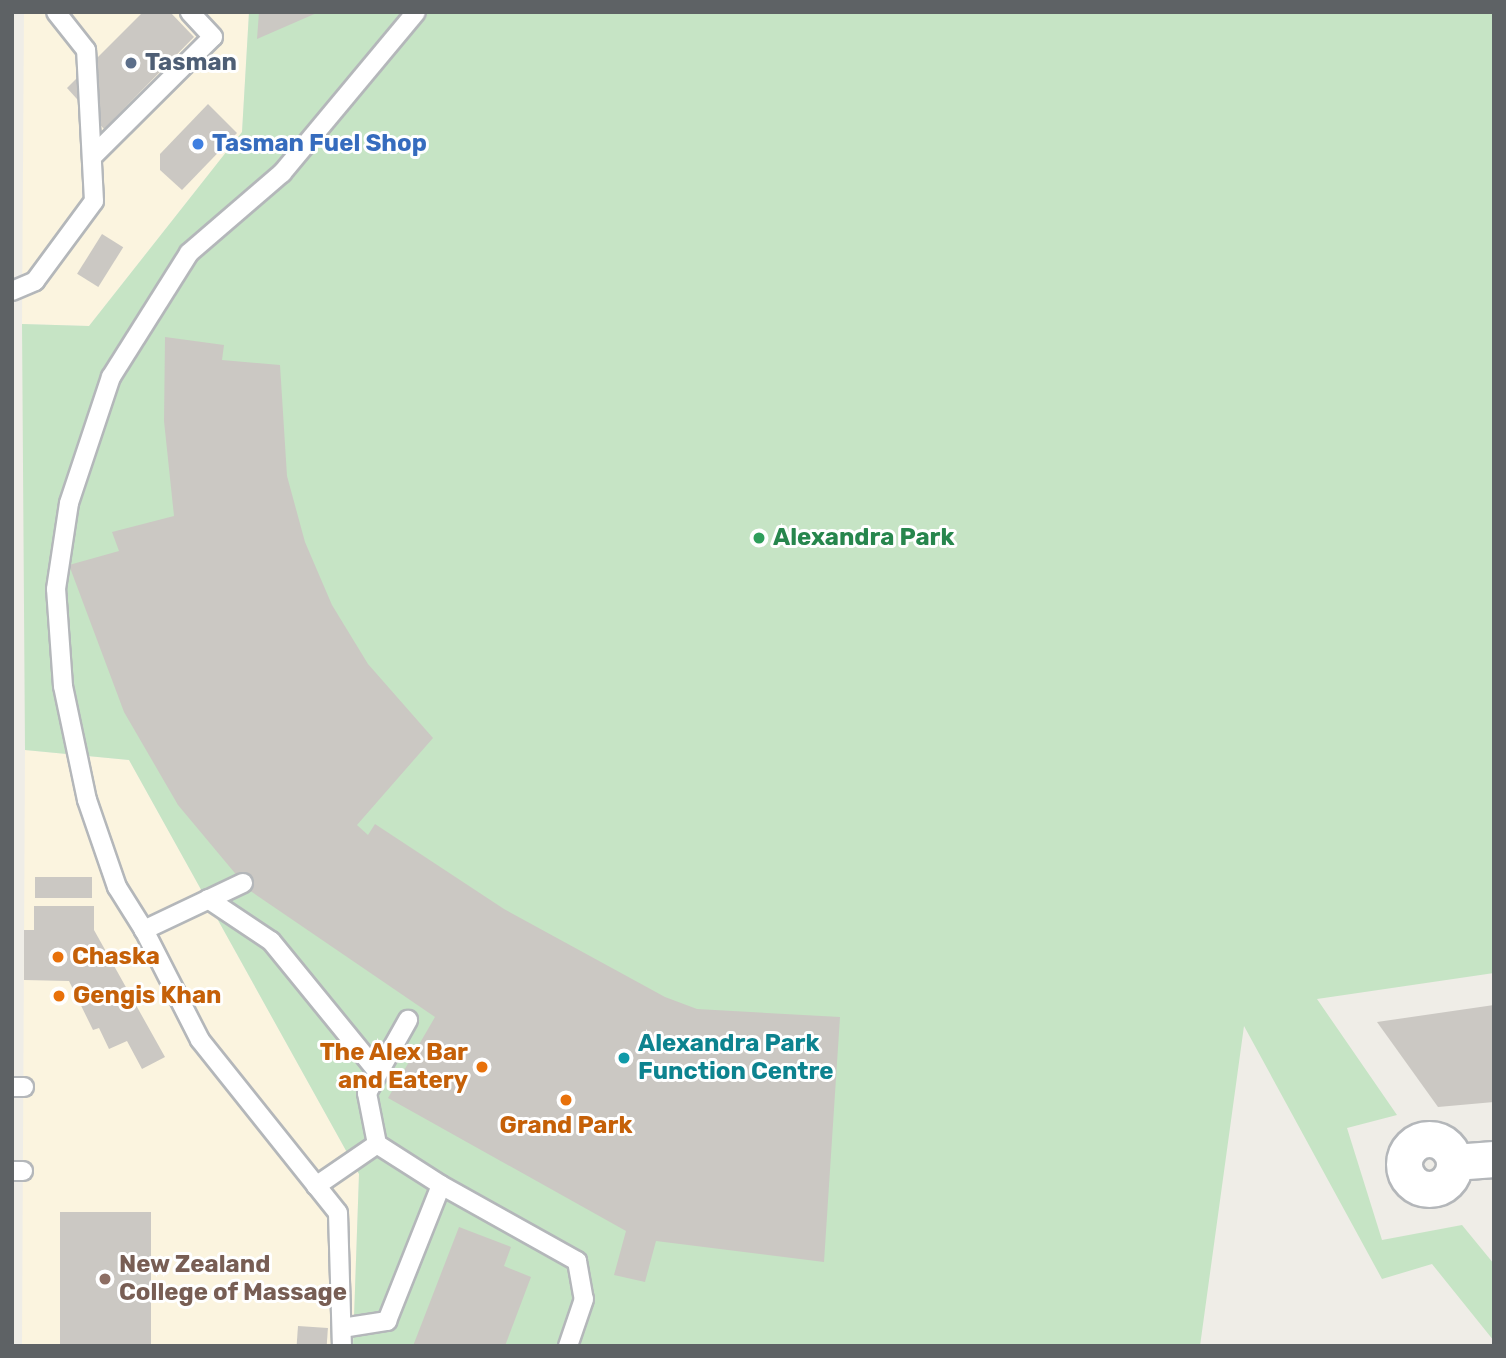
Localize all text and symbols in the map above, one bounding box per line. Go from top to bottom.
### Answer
place label: Tasman [145,49,237,77]
marker: Tasman [123,55,139,71]
place label: Tasman Fuel Shop [212,130,427,158]
marker: Tasman Fuel Shop [190,136,206,152]
place label: Alexandra Park [773,524,954,552]
marker: Alexandra Park [751,530,767,546]
place label: Chaska [72,943,160,971]
marker: Chaska [50,949,66,965]
place label: Gengis Khan [73,982,222,1010]
marker: Gengis Khan [51,988,67,1004]
place label: Alexandra Park Function Centre [638,1030,834,1086]
place label: The Alex Bar and Eatery [319,1039,468,1095]
marker: Alexandra Park Function Centre [616,1050,632,1066]
marker: The Alex Bar and Eatery [474,1059,490,1075]
marker: Grand Park [558,1092,574,1108]
place label: Grand Park [500,1112,632,1140]
place label: New Zealand College of Massage [119,1251,348,1307]
marker: New Zealand College of Massage [97,1271,113,1287]

